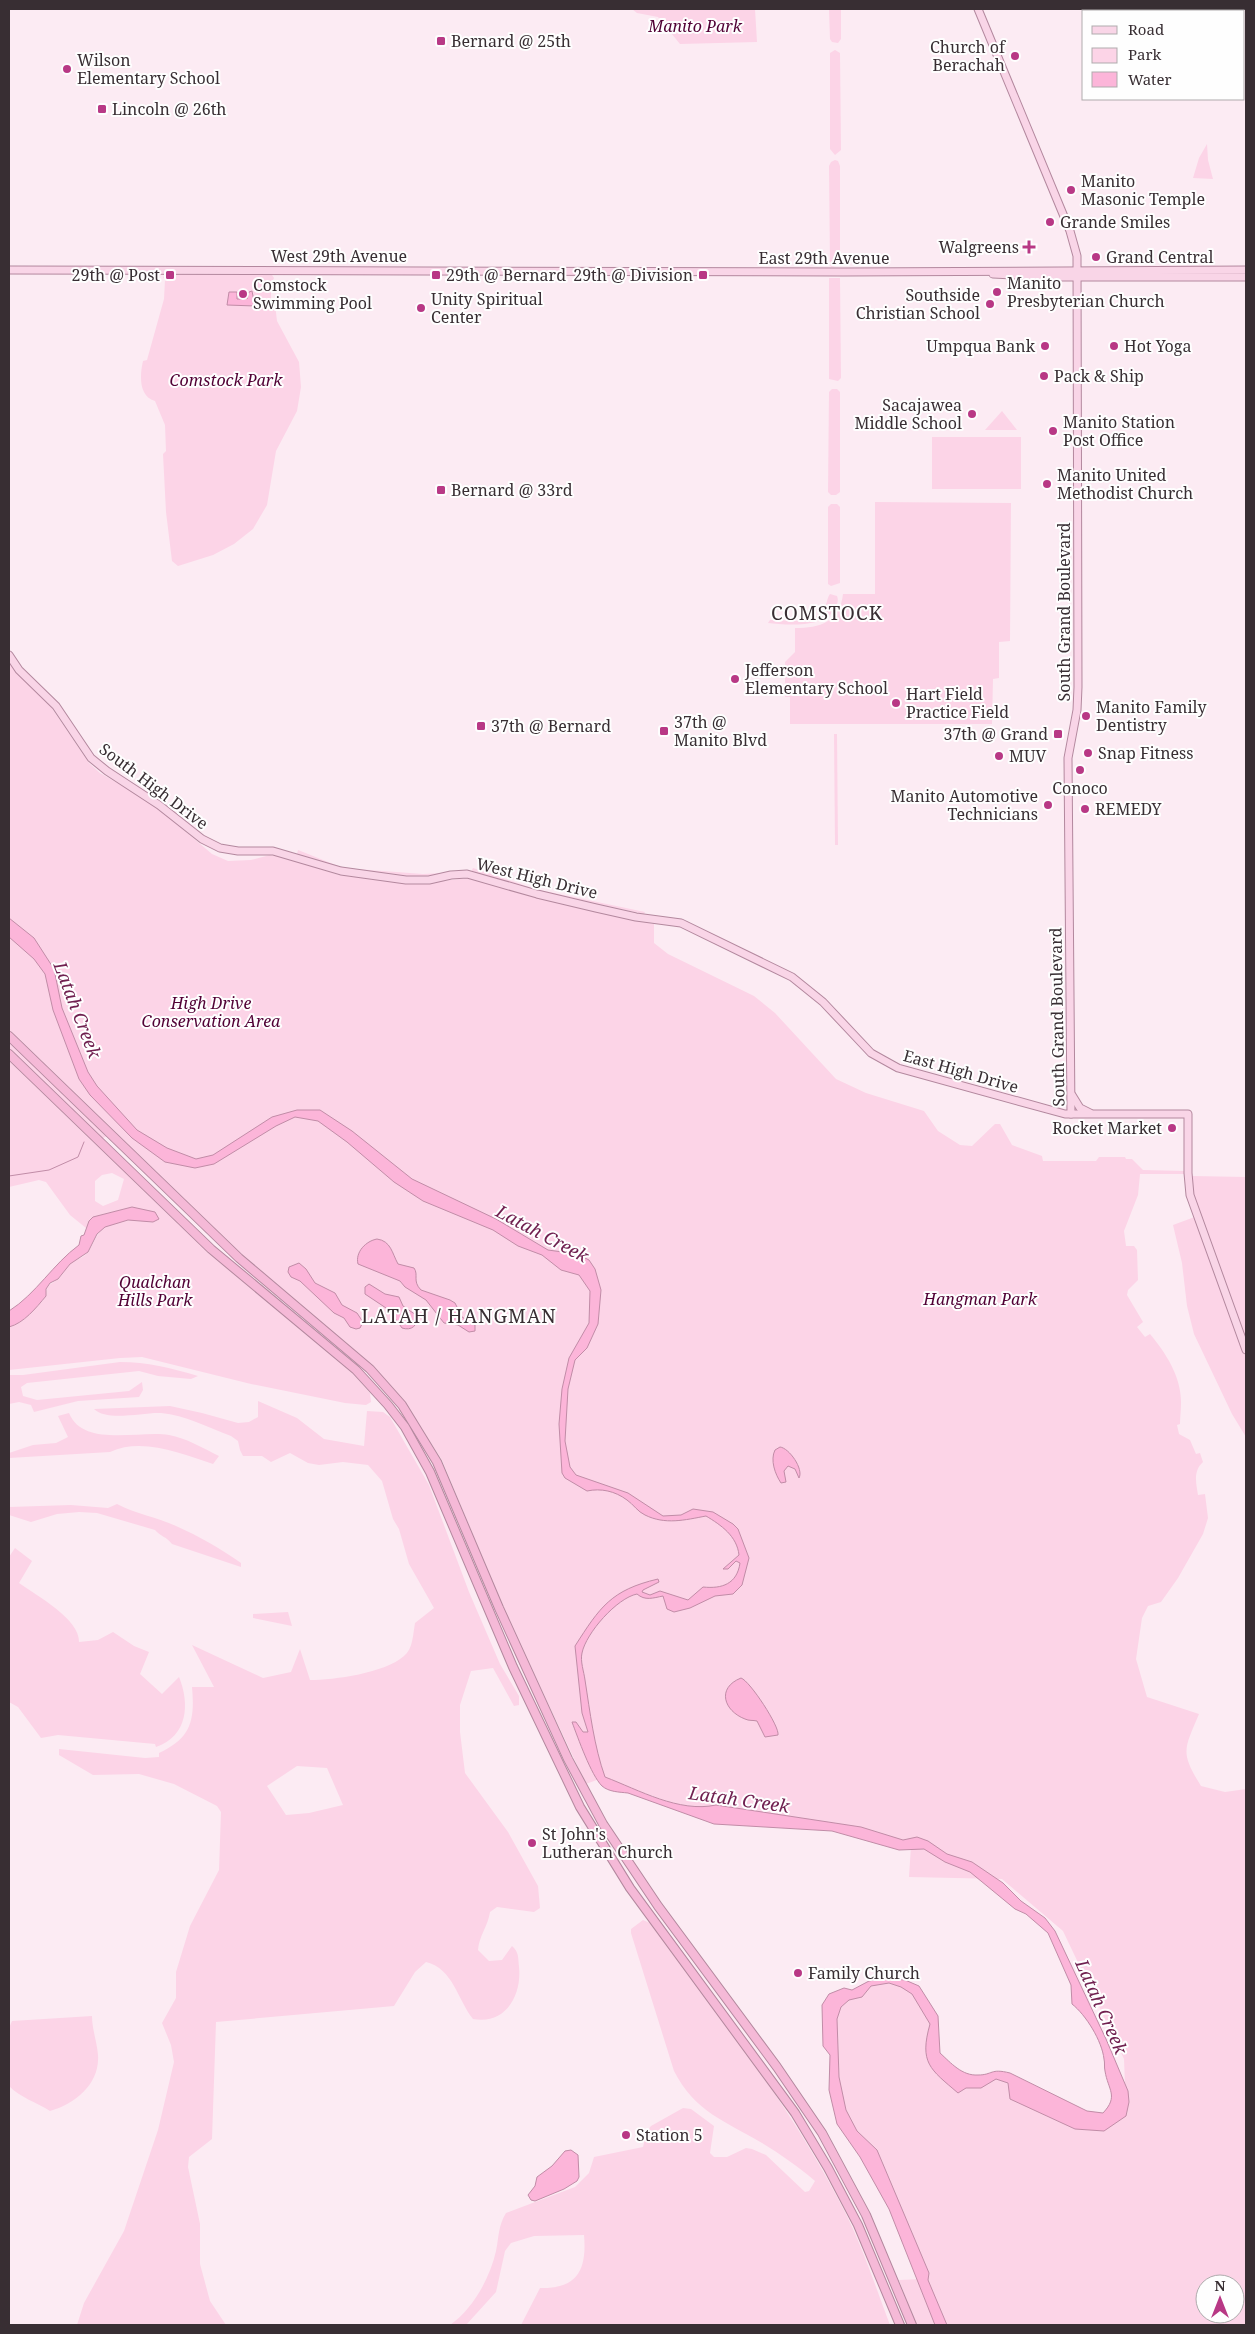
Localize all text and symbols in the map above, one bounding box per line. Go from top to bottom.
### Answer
legend [1082,10,1245,100]
park label: Manito Park [647,15,743,37]
text: Road [1128,19,1164,39]
place label: Bernard @ 25th [451,30,571,52]
marker: Bernard @ 25th [435,35,447,47]
place label: Church of Berachah [930,36,1007,76]
text: Park [1128,44,1162,64]
place label: Wilson Elementary School [77,49,220,89]
marker: Church of Berachah [1009,50,1021,62]
marker: Wilson Elementary School [61,63,73,75]
text: Water [1128,69,1171,89]
place label: Lincoln @ 26th [112,98,227,120]
marker: Lincoln @ 26th [96,103,108,115]
place label: Manito Masonic Temple [1081,170,1205,210]
marker: Manito Masonic Temple [1065,184,1077,196]
place label: Grande Smiles [1060,211,1170,233]
marker: Grande Smiles [1044,216,1056,228]
place label: Walgreens [939,236,1019,258]
marker: Walgreens [1023,241,1035,253]
street label: West 29th Avenue [271,245,407,267]
place label: Grand Central [1106,246,1214,268]
street label: East 29th Avenue [758,247,890,269]
marker: Grand Central [1090,251,1102,263]
place label: 29th @ Post [72,264,160,286]
place label: 29th @ Bernard [446,264,566,286]
place label: 29th @ Division [573,264,693,286]
marker: 29th @ Post [164,269,176,281]
marker: 29th @ Bernard [430,269,442,281]
marker: 29th @ Division [697,269,709,281]
place label: Manito Presbyterian Church [1007,272,1165,312]
place label: Comstock Swimming Pool [253,274,372,314]
place label: Southside Christian School [856,284,980,324]
marker: Manito Presbyterian Church [991,286,1003,298]
marker: Comstock Swimming Pool [237,288,249,300]
place label: Unity Spiritual Center [431,288,543,328]
marker: Southside Christian School [984,298,996,310]
marker: Unity Spiritual Center [415,302,427,314]
place label: Umpqua Bank [926,335,1036,357]
place label: Hot Yoga [1124,335,1191,357]
marker: Umpqua Bank [1039,340,1051,352]
marker: Hot Yoga [1108,340,1120,352]
place label: Pack & Ship [1054,365,1144,387]
park label: Comstock Park [170,369,283,391]
marker: Pack & Ship [1038,370,1050,382]
place label: Sacajawea Middle School [854,394,962,434]
marker: Sacajawea Middle School [966,408,978,420]
place label: Manito Station Post Office [1063,411,1175,451]
marker: Manito Station Post Office [1047,425,1059,437]
place label: Manito United Methodist Church [1057,464,1193,504]
marker: Manito United Methodist Church [1041,478,1053,490]
place label: Bernard @ 33rd [451,479,573,501]
marker: Bernard @ 33rd [435,484,447,496]
street label: South Grand Boulevard [1053,522,1075,702]
district label: COMSTOCK [771,600,883,626]
place label: Jefferson Elementary School [744,659,888,699]
marker: Jefferson Elementary School [729,673,741,685]
place label: Hart Field Practice Field [906,683,1009,723]
place label: Manito Family Dentistry [1096,696,1207,736]
marker: Hart Field Practice Field [890,697,902,709]
marker: Manito Family Dentistry [1080,710,1092,722]
place label: 37th @ Manito Blvd [674,711,767,751]
place label: 37th @ Bernard [491,715,611,737]
marker: 37th @ Bernard [475,720,487,732]
place label: 37th @ Grand [943,723,1048,745]
marker: 37th @ Manito Blvd [658,725,670,737]
marker: 37th @ Grand [1052,728,1064,740]
street label: South High Drive [95,738,213,834]
place label: Snap Fitness [1098,742,1194,764]
place label: MUV [1009,745,1046,767]
marker: Snap Fitness [1082,747,1094,759]
marker: MUV [993,750,1005,762]
marker: Conoco [1074,764,1086,776]
place label: Conoco [1052,777,1108,799]
place label: Manito Automotive Technicians [891,785,1038,825]
place label: REMEDY [1095,798,1163,820]
marker: Manito Automotive Technicians [1042,799,1054,811]
marker: REMEDY [1079,803,1091,815]
street label: West High Drive [474,852,600,904]
street label: South Grand Boulevard [1044,927,1070,1107]
water label: Latah Creek [48,957,108,1062]
park label: High Drive Conservation Area [142,992,281,1032]
street label: East High Drive [901,1044,1021,1098]
place label: Rocket Market [1052,1117,1162,1139]
marker: Rocket Market [1166,1122,1178,1134]
water label: Latah Creek [491,1198,594,1268]
park label: Qualchan Hills Park [117,1271,193,1311]
park label: Hangman Park [922,1288,1038,1310]
district label: LATAH / HANGMAN [361,1303,557,1329]
water label: Latah Creek [686,1780,792,1818]
place label: St John's Lutheran Church [542,1823,673,1863]
marker: St John's Lutheran Church [526,1837,538,1849]
water label: Latah Creek [1070,1954,1134,2059]
place label: Family Church [808,1962,920,1984]
marker: Family Church [792,1967,804,1979]
place label: Station 5 [636,2124,703,2146]
marker: Station 5 [620,2129,632,2141]
north arrow [1195,2274,1245,2324]
text: N [1214,2276,1226,2295]

